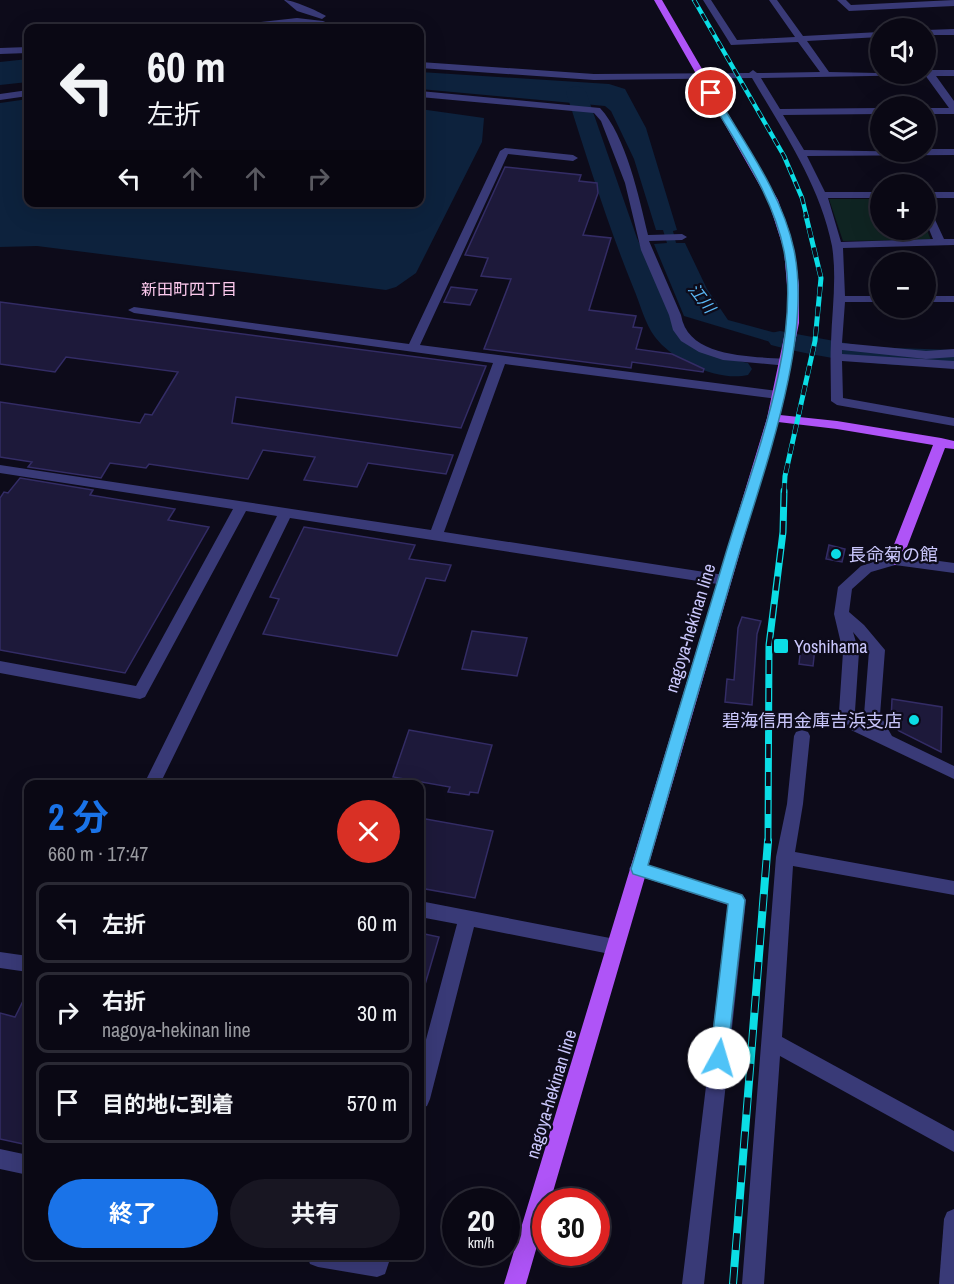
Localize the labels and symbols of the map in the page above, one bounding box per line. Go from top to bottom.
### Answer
pin [685,67,736,118]
district label: 新田町四丁目 [141,278,237,300]
water label: 江川 [683,279,722,319]
place label: 長命菊の館 [848,542,938,567]
marker: 長命菊の館 [829,547,843,561]
street label: nagoya-hekinan line [658,560,722,696]
place label: Yoshihama [794,634,868,659]
marker: Yoshihama [772,637,790,655]
place label: 碧海信用金庫吉浜支店 [722,708,902,733]
marker: 碧海信用金庫吉浜支店 [907,713,921,727]
street label: nagoya-hekinan line [519,1026,583,1162]
position arrow [687,1026,751,1090]
speed limit sign: 30 [532,1188,610,1266]

